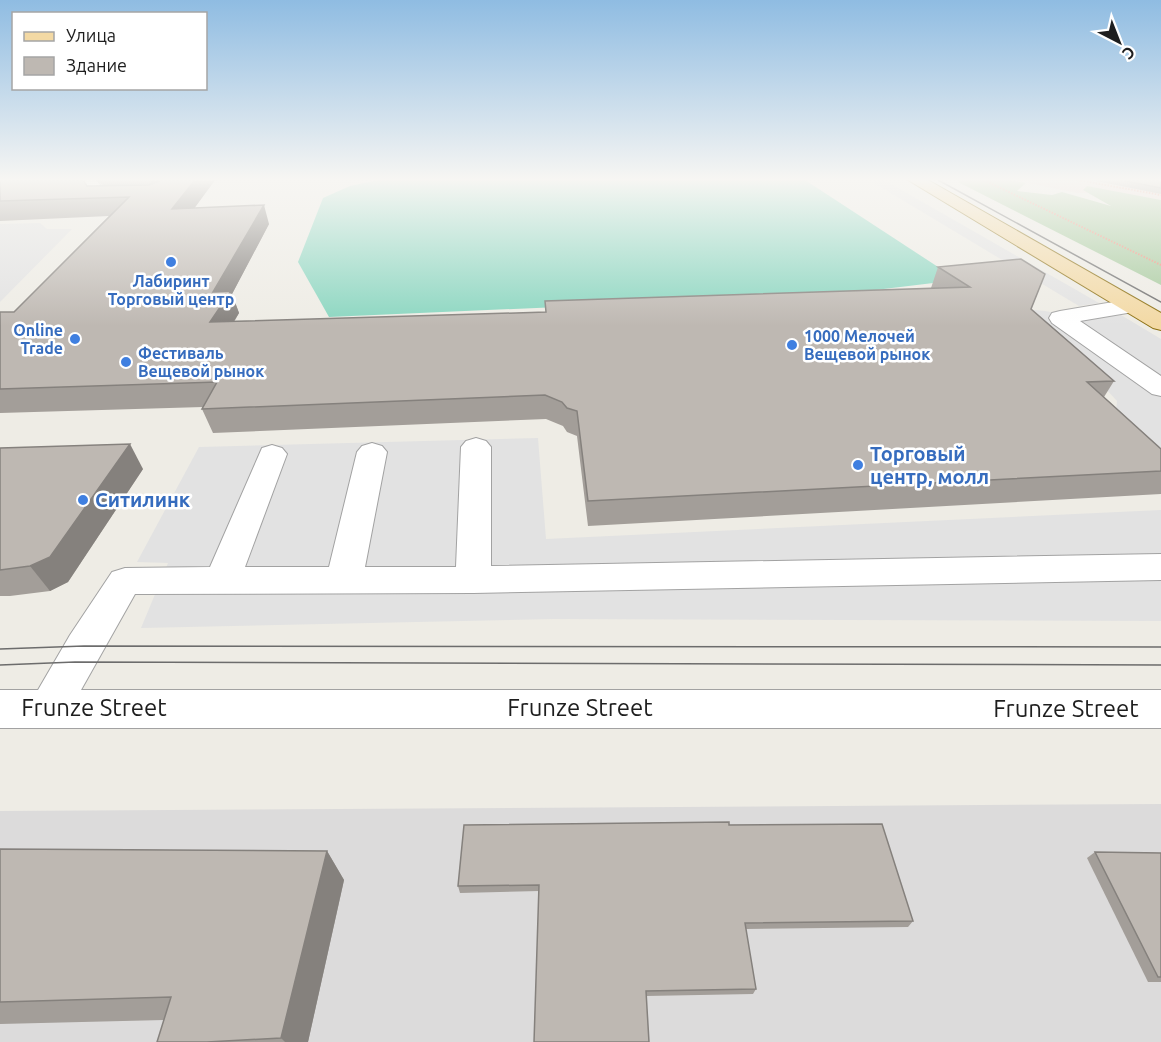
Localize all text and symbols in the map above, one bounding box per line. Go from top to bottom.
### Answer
legend [12,12,207,90]
north arrow [1089,12,1149,72]
text: Улица [66,25,116,45]
text: С [1119,43,1139,63]
text: Здание [66,55,127,75]
marker: Лабиринт Торговый центр [164,255,178,269]
place label: Лабиринт Торговый центр [108,272,234,308]
place label: Online Trade [13,321,63,357]
place label: 1000 Мелочей Вещевой рынок [804,327,930,363]
marker: Online Trade [68,332,82,346]
marker: 1000 Мелочей Вещевой рынок [785,338,799,352]
place label: Фестиваль Вещевой рынок [138,344,264,380]
marker: Фестиваль Вещевой рынок [119,355,133,369]
place label: Торговый центр, молл [870,442,989,488]
marker: Торговый центр, молл [851,458,865,472]
place label: Ситилинк [95,488,191,511]
marker: Ситилинк [76,493,90,507]
street label: Frunze Street [21,694,167,721]
street label: Frunze Street [507,694,653,721]
street label: Frunze Street [993,695,1139,722]

